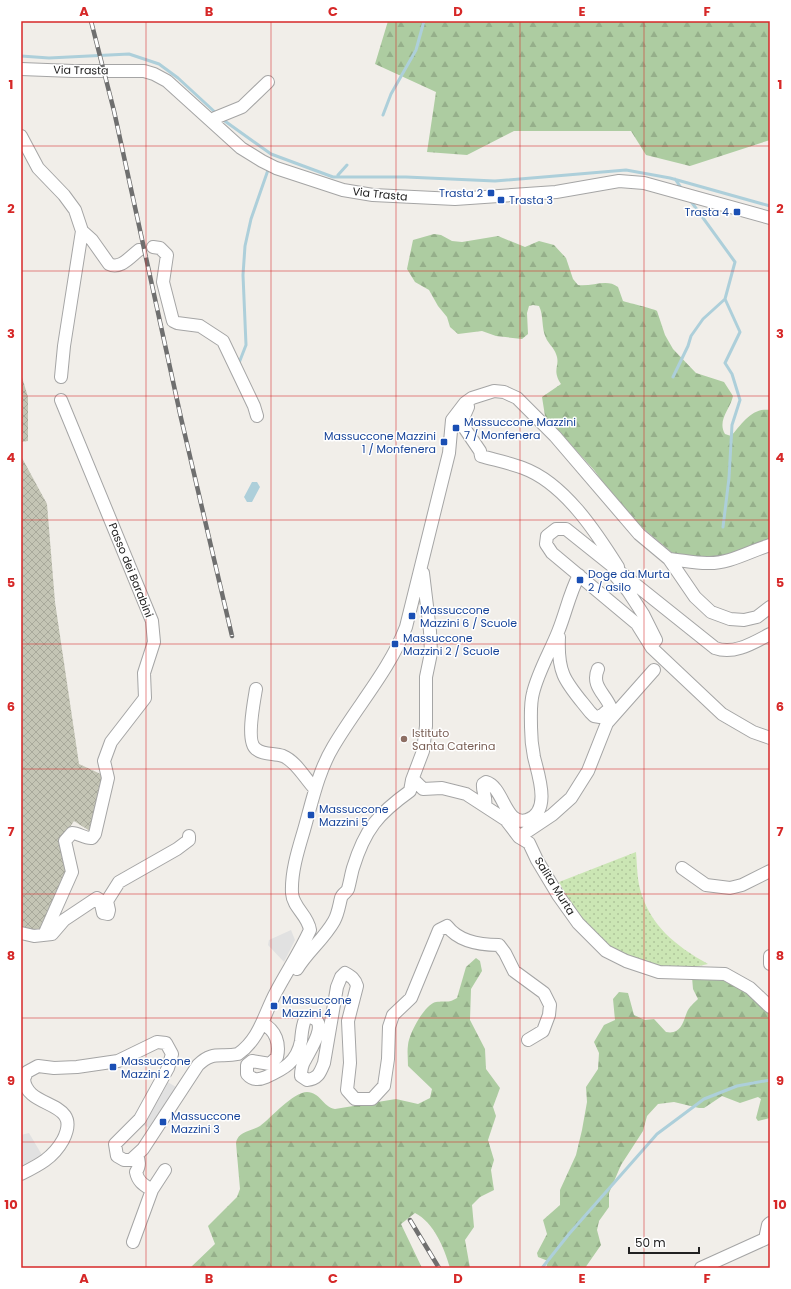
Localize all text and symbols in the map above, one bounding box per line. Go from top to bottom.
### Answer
text: A [79,2,89,21]
text: B [205,2,214,21]
text: C [328,2,338,21]
text: D [453,2,463,21]
text: E [578,2,586,21]
text: F [703,2,711,21]
street label: Via Trasta [53,62,109,78]
text: 1 [9,75,13,94]
text: 1 [778,75,782,94]
street label: Via Trasta [352,183,408,205]
place label: Trasta 2 [439,185,483,201]
marker: Trasta 2 [486,188,496,198]
place label: Trasta 3 [509,192,553,208]
marker: Trasta 3 [496,195,506,205]
text: 2 [7,199,15,218]
text: 2 [776,199,784,218]
place label: Trasta 4 [684,204,729,220]
marker: Trasta 4 [732,207,742,217]
text: 3 [7,324,15,343]
text: 3 [776,324,784,343]
place label: Massuccone Mazzini 7 / Monfenera [464,414,576,443]
marker: Massuccone Mazzini 7 / Monfenera [451,423,461,433]
place label: Massuccone Mazzini 1 / Monfenera [324,428,436,457]
marker: Massuccone Mazzini 1 / Monfenera [439,437,449,447]
text: 4 [7,448,16,467]
text: 4 [776,448,785,467]
street label: Passo dei Barabini [105,520,157,620]
place label: Doge da Murta 2 / asilo [588,566,670,595]
text: 5 [7,573,15,592]
text: 5 [776,573,784,592]
marker: Doge da Murta 2 / asilo [575,575,585,585]
place label: Massuccone Mazzini 6 / Scuole [420,602,517,631]
marker: Massuccone Mazzini 6 / Scuole [407,611,417,621]
place label: Massuccone Mazzini 2 / Scuole [403,630,500,659]
marker: Massuccone Mazzini 2 / Scuole [390,639,400,649]
text: 6 [7,697,15,716]
text: 6 [776,697,784,716]
place label: Istituto Santa Caterina [412,725,495,754]
marker: Istituto Santa Caterina [399,734,409,744]
place label: Massuccone Mazzini 5 [319,801,389,830]
marker: Massuccone Mazzini 5 [306,810,316,820]
text: 7 [8,822,15,841]
text: 7 [777,822,784,841]
street label: Salita Murta [531,854,579,918]
text: 8 [7,946,15,965]
text: 8 [776,946,784,965]
place label: Massuccone Mazzini 4 [282,992,352,1021]
marker: Massuccone Mazzini 4 [269,1001,279,1011]
place label: Massuccone Mazzini 2 [121,1053,191,1082]
marker: Massuccone Mazzini 2 [108,1062,118,1072]
text: 9 [7,1071,15,1090]
text: 9 [776,1071,784,1090]
place label: Massuccone Mazzini 3 [171,1108,241,1137]
marker: Massuccone Mazzini 3 [158,1117,168,1127]
text: 10 [4,1195,18,1214]
text: 10 [773,1195,787,1214]
scale bar [629,1229,699,1255]
text: 50 m [635,1234,666,1251]
text: A [79,1269,89,1288]
text: B [205,1269,214,1288]
text: C [328,1269,338,1288]
text: D [453,1269,463,1288]
text: E [578,1269,586,1288]
text: F [703,1269,711,1288]

